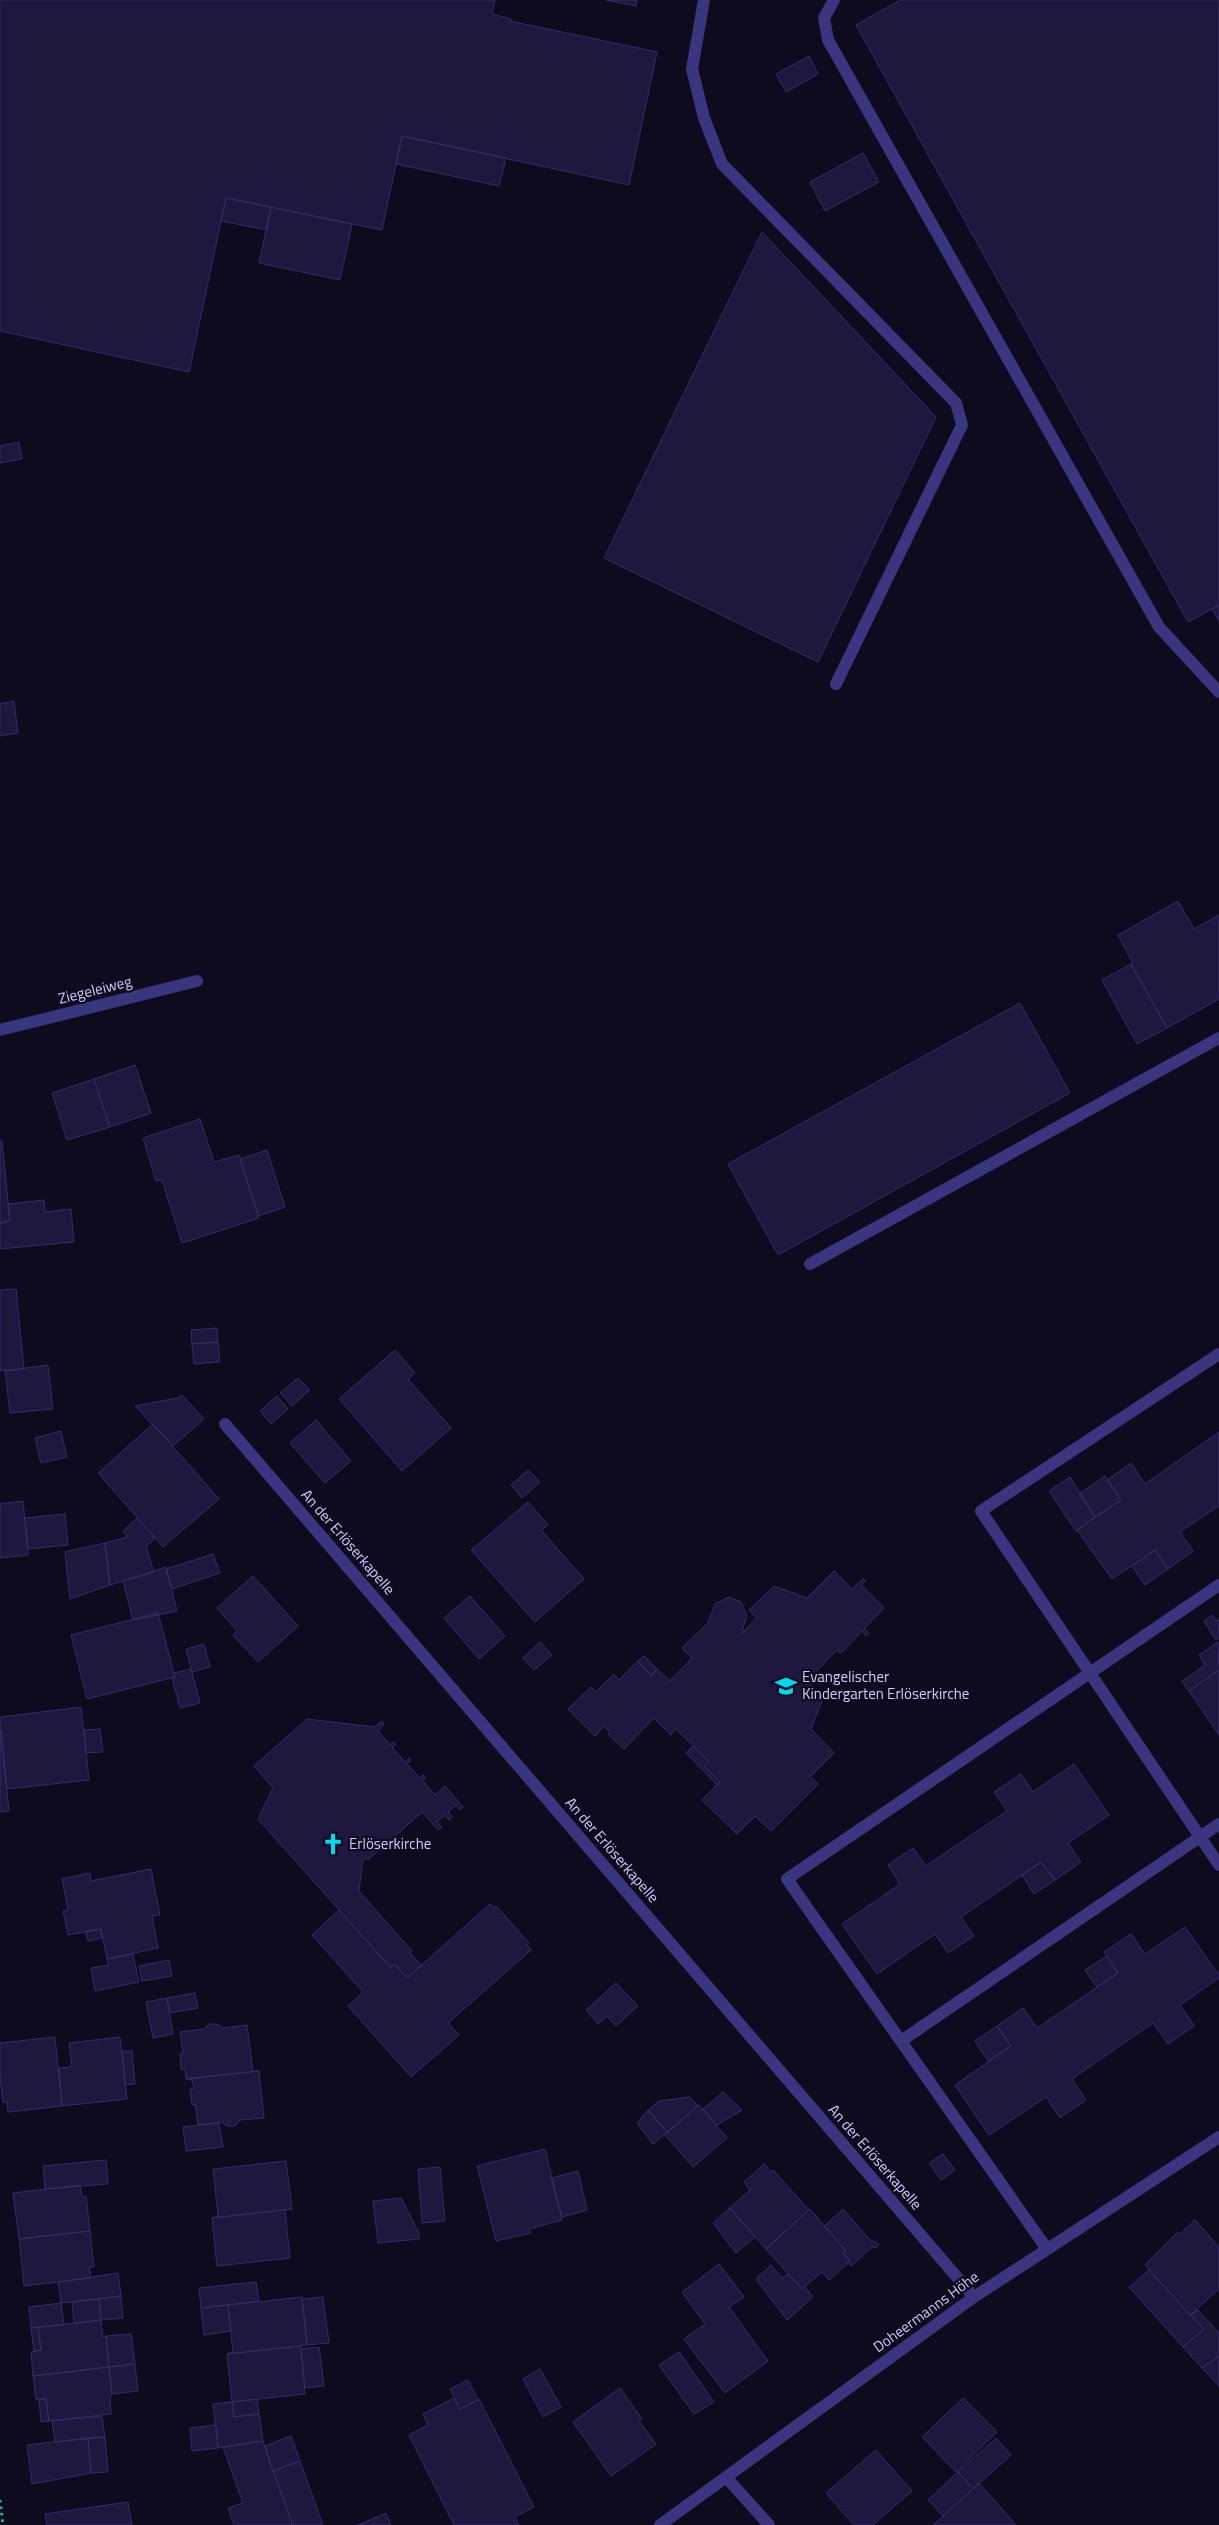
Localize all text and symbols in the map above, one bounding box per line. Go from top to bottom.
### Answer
street label: Ziegeleiweg [56,969,134,1010]
street label: An der Erlöserkapelle [296,1484,401,1600]
place label: Evangelischer Kindergarten Erlöserkirche [802,1665,969,1705]
school or university icon: Evangelischer Kindergarten Erlöserkirche [773,1673,799,1699]
street label: An der Erlöserkapelle [560,1792,665,1908]
church icon: Erlöserkirche [320,1831,346,1857]
place label: Erlöserkirche [349,1832,431,1855]
street label: An der Erlöserkapelle [823,2099,928,2215]
street label: Doheermanns Höhe [868,2265,983,2358]

